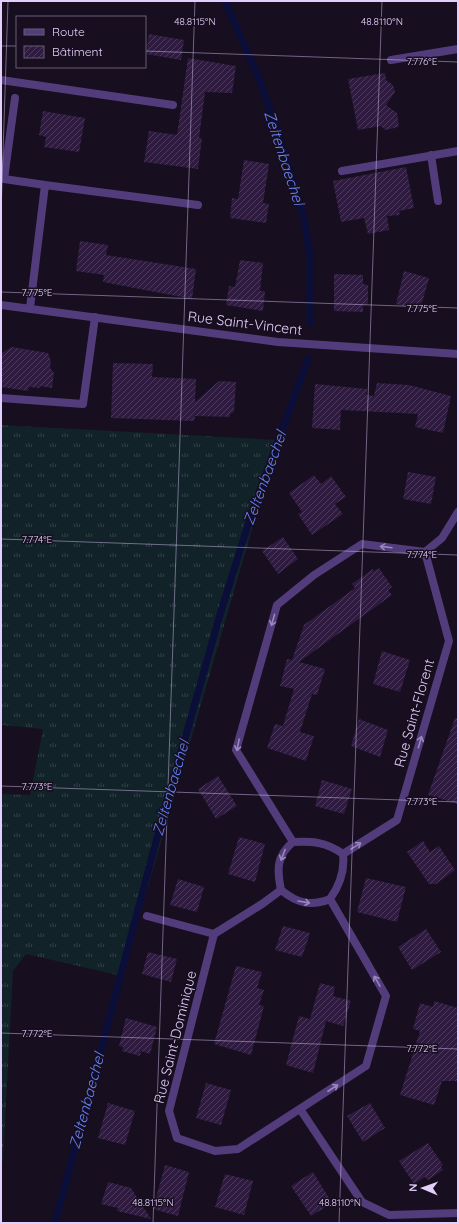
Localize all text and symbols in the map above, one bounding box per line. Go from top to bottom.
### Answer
text: 48.8115°N [174,15,216,28]
text: 48.8110°N [361,15,403,28]
legend [16,16,146,68]
text: Route [52,24,85,39]
text: Bâtiment [52,44,102,59]
text: 7.776°E [407,55,438,68]
water label: Zeltenbaechel [260,108,309,209]
text: 7.775°E [21,286,53,299]
text: 7.775°E [406,302,438,315]
street label: Rue Saint-Vincent [187,307,303,339]
water label: Zeltenbaechel [239,427,291,527]
text: 7.774°E [22,533,53,546]
one-way arrow [380,543,393,551]
text: 7.774°E [407,548,438,561]
one-way arrow [269,613,276,626]
street label: Rue Saint-Florent [390,657,438,769]
water label: Zeltenbaechel [148,736,194,838]
one-way arrow [417,736,424,749]
one-way arrow [234,738,242,751]
text: 7.773°E [22,780,53,793]
text: 7.773°E [407,795,438,808]
one-way arrow [350,842,361,850]
one-way arrow [278,848,286,860]
one-way arrow [298,899,311,907]
street label: Rue Saint-Dominique [150,969,200,1105]
one-way arrow [373,975,381,987]
text: 7.772°E [21,1027,53,1040]
text: 7.772°E [406,1042,438,1055]
water label: Zeltenbaechel [65,1049,109,1151]
one-way arrow [327,1083,338,1092]
north arrow [403,1168,443,1208]
text: N [406,1183,420,1192]
text: 48.8115°N [132,1196,174,1209]
text: 48.8110°N [319,1196,361,1209]

